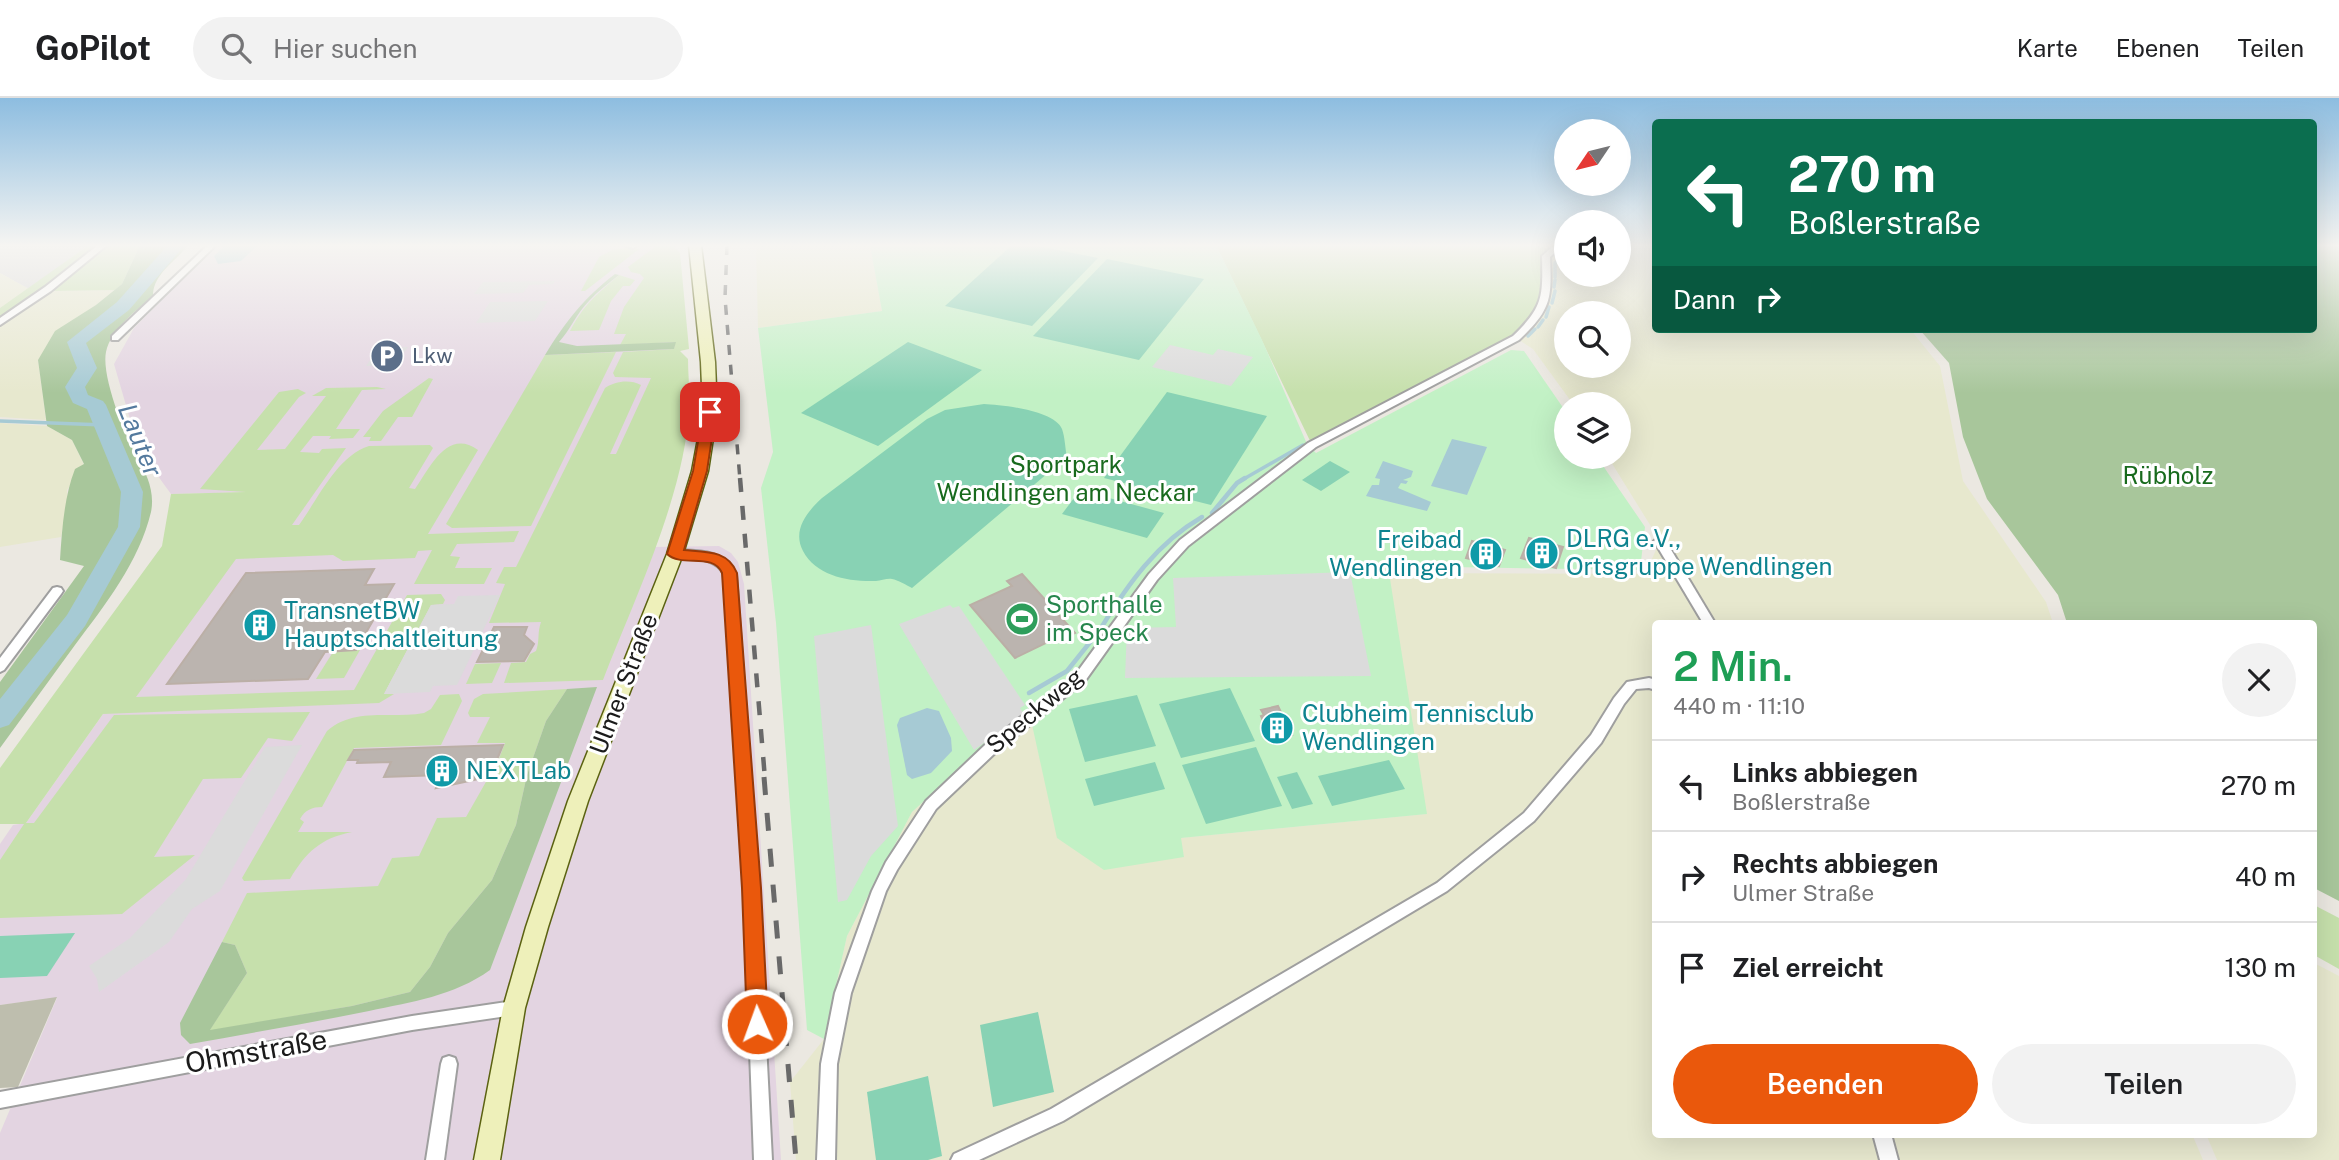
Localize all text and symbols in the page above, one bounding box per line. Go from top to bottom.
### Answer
search box [193,17,683,80]
text: GoPilot [35,29,151,67]
icon: search [217,29,255,67]
text: Hier suchen [273,33,418,64]
text: Karte [2017,34,2078,62]
text: Ebenen [2116,34,2200,62]
text: Teilen [2238,34,2304,62]
north arrow [1554,119,1631,196]
map controls [1554,119,1631,469]
text: 270 m [1788,145,1936,203]
icon: left [1673,147,1764,238]
text: Boßlerstraße [1788,204,1981,241]
button: sound [1554,210,1631,287]
icon: right [1749,280,1787,318]
text: Dann [1673,284,1735,315]
button: search [1554,301,1631,378]
parking icon: Lkw [368,337,406,375]
place label: Lkw [412,343,453,368]
pin [680,382,740,442]
button: layers [1554,392,1631,469]
icon: arrive [691,393,729,431]
water label: Lauter [112,399,169,481]
park label: Sportpark Wendlingen am Neckar [937,450,1195,506]
park label: Rübholz [2123,461,2213,489]
place label: DLRG e.V., Ortsgruppe Wendlingen [1566,524,1832,580]
place label: Freibad Wendlingen [1329,525,1462,581]
building icon: DLRG e.V., Ortsgruppe Wendlingen [1523,534,1561,572]
building icon: Freibad Wendlingen [1467,535,1505,573]
place label: Sporthalle im Speck [1046,590,1163,646]
place label: TransnetBW Hauptschaltleitung [284,596,499,652]
sports icon: Sporthalle im Speck [1003,600,1041,638]
building icon: TransnetBW Hauptschaltleitung [241,606,279,644]
street label: Ulmer Straße [583,609,663,758]
text: 2 Min. [1673,641,1793,690]
button: close [2222,643,2296,717]
street label: Speckweg [980,662,1088,759]
text: 440 m · 11:10 [1673,692,1805,719]
place label: Clubheim Tennisclub Wendlingen [1302,699,1534,755]
building icon: Clubheim Tennisclub Wendlingen [1258,709,1296,747]
building icon: NEXTLab [423,752,461,790]
place label: NEXTLab [466,756,571,784]
text: Links abbiegen [1732,757,1918,788]
icon: left [1673,767,1711,805]
text: 270 m [2221,770,2296,801]
text: Boßlerstraße [1732,788,1871,815]
text: Rechts abbiegen [1732,848,1938,879]
icon: right [1673,858,1711,896]
text: 40 m [2235,861,2296,892]
text: Ulmer Straße [1732,879,1874,906]
icon: arrive [1673,949,1711,987]
text: Ziel erreicht [1732,952,1884,983]
text: 130 m [2224,952,2296,983]
position arrow [720,987,794,1061]
street label: Ohmstraße [182,1022,329,1079]
button: Beenden [1673,1044,1978,1124]
button: Teilen [1992,1044,2296,1124]

